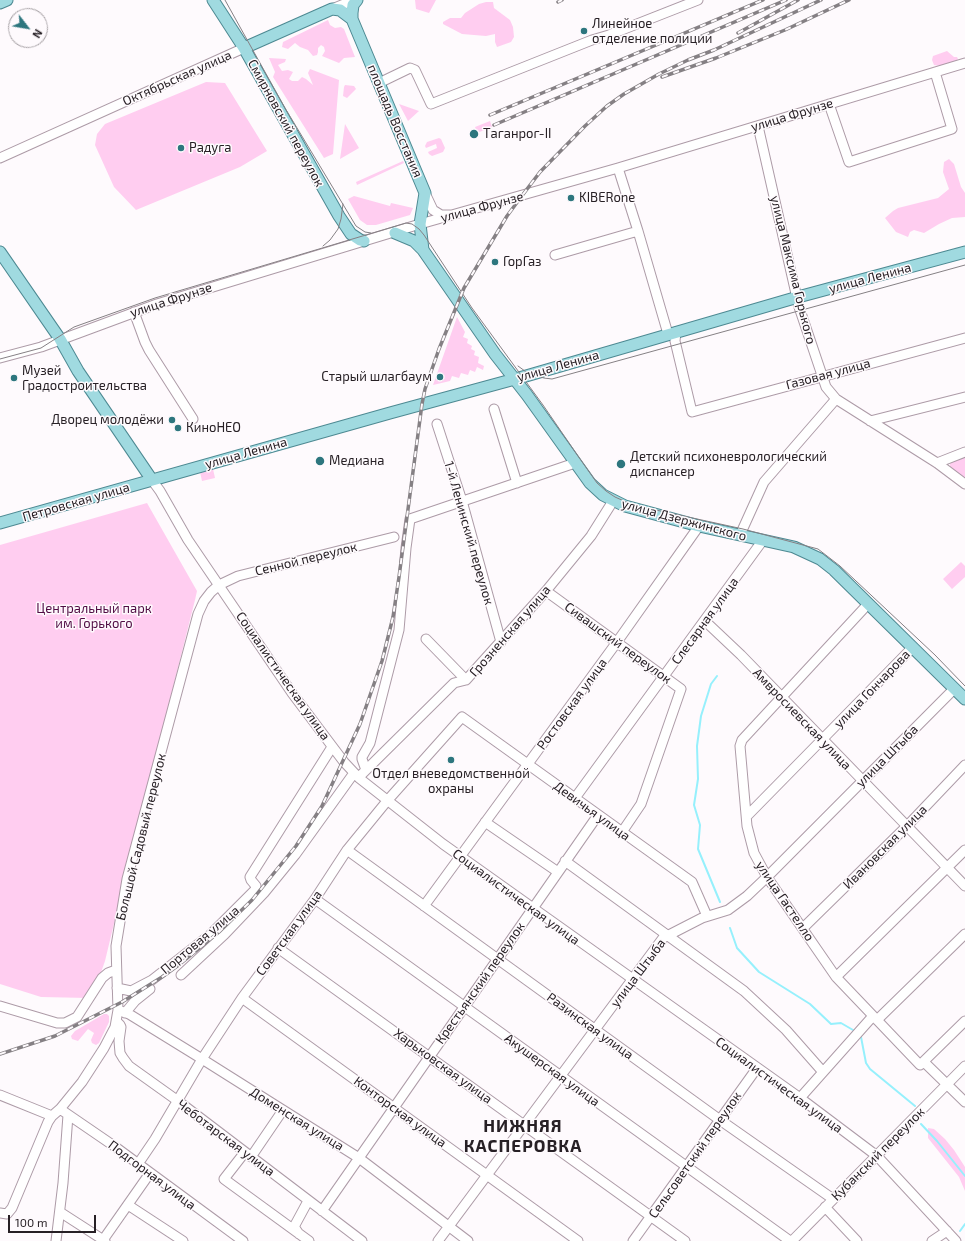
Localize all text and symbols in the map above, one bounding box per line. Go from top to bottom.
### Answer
north arrow [8,8,48,48]
place label: Линейное отделение полиции [592,16,712,47]
marker: Линейное отделение полиции [579,26,589,36]
text: N [30,27,45,41]
street label: Октябрьская улица [120,47,234,109]
street label: Смирновский переулок [244,57,328,189]
street label: площадь Восстания [364,62,426,180]
street label: улица Фрунзе [749,95,835,135]
place label: Таганрог-II [483,126,551,142]
marker: Таганрог-II [468,128,480,140]
place label: Радуга [189,140,231,156]
marker: Радуга [176,143,186,153]
street label: улица Фрунзе [439,188,525,226]
place label: KIBERone [579,190,635,206]
marker: KIBERone [566,193,576,203]
street label: улица Максима Горького [767,194,819,346]
place label: ГорГаз [503,254,542,270]
marker: ГорГаз [490,257,500,267]
street label: улица Ленина [827,260,913,296]
street label: улица Фрунзе [128,279,214,321]
street label: улица Ленина [515,347,601,385]
street label: Газовая улица [784,355,872,393]
place label: Музей Градостроительства [22,363,147,394]
place label: Старый шлагбаум [321,369,432,385]
marker: Старый шлагбаум [435,372,445,382]
marker: Музей Градостроительства [9,373,19,383]
place label: Дворец молодёжи [51,412,164,428]
marker: Дворец молодёжи [167,415,177,425]
place label: КиноНЕО [186,420,241,436]
marker: КиноНЕО [173,423,183,433]
street label: улица Ленина [203,434,289,472]
place label: Детский психоневрологический диспансер [630,449,827,480]
place label: Медиана [329,453,384,469]
marker: Медиана [314,455,326,467]
marker: Детский психоневрологический диспансер [615,458,627,470]
street label: 1-й Ленинский переулок [441,459,497,607]
street label: Петровская улица [21,479,131,525]
street label: улица Дзержинского [620,496,748,544]
street label: Сенной переулок [253,539,359,579]
street label: Слесарная улица [668,574,742,668]
street label: Грозненская улица [466,582,554,680]
street label: Сивашский переулок [561,599,675,687]
park label: Центральный парк им. Горького [36,601,152,632]
street label: Социалистическая улица [233,609,333,743]
street label: улица Гончарова [831,647,913,731]
street label: Ростовская улица [534,655,610,753]
street label: Амвросиевская улица [749,665,855,773]
street label: улица Штыба [853,722,921,790]
street label: Большой Садовый переулок [113,752,169,922]
marker: Отдел вневедомственной охраны [446,755,456,765]
place label: Отдел вневедомственной охраны [372,766,530,797]
street label: Девичья улица [551,778,633,844]
street label: Ивановская улица [840,802,930,892]
street label: Социалистическая улица [449,846,583,948]
street label: улица Гастелло [752,858,818,944]
street label: Советская улица [253,887,325,979]
street label: Портовая улица [157,903,243,977]
street label: Крестьянский переулок [432,919,528,1047]
street label: улица Штыба [607,936,669,1010]
street label: Разинская улица [544,989,636,1063]
street label: Харьковская улица [391,1025,495,1107]
street label: Акушерская улица [501,1030,603,1110]
street label: Социалистическая улица [712,1034,846,1136]
street label: Конторская улица [351,1073,449,1151]
street label: Доменская улица [247,1084,347,1154]
street label: Сельсоветский переулок [645,1089,745,1221]
street label: Чеботарская улица [174,1096,278,1180]
street label: Кубанский переулок [828,1104,928,1204]
district label: НИЖНЯЯ КАСПЕРОВКА [464,1116,582,1156]
street label: Подгорная улица [105,1137,199,1213]
scale bar [10,1207,98,1233]
text: 100 m [15,1215,47,1229]

